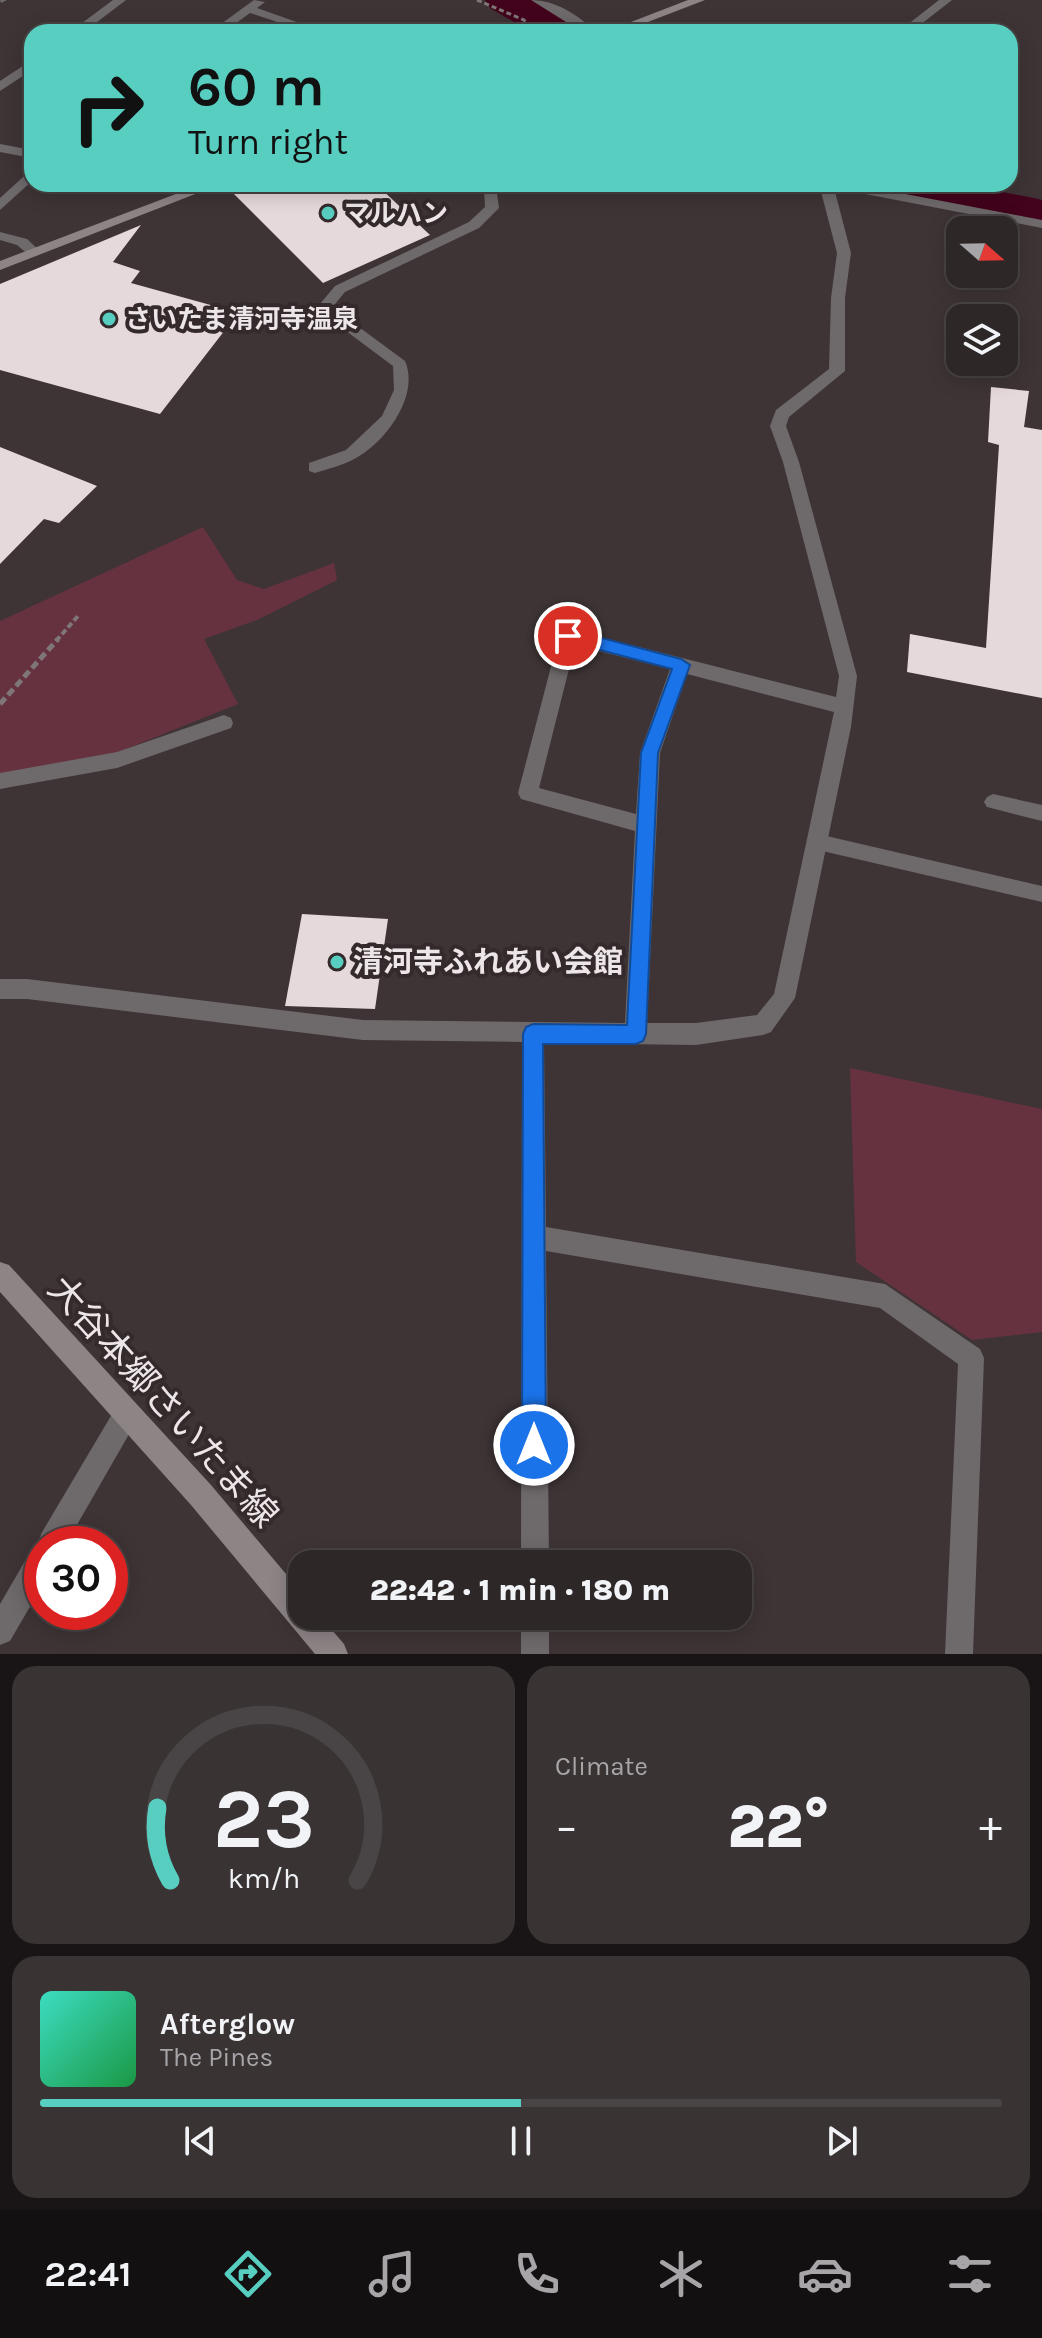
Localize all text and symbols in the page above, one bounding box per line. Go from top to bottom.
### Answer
text: 60 m [188,54,325,119]
icon: right [56,56,160,160]
text: Turn right [188,121,348,163]
place label: マルハン [344,198,448,229]
marker: マルハン [319,204,337,222]
north arrow [946,216,1018,288]
map controls [946,216,1018,376]
place label: さいたま清河寺温泉 [125,304,358,335]
button: layers [946,304,1018,376]
marker: さいたま清河寺温泉 [100,310,118,328]
pin [534,602,602,670]
icon: arrive [546,614,590,658]
place label: 清河寺ふれあい会館 [353,944,623,980]
marker: 清河寺ふれあい会館 [328,953,346,971]
street label: 大谷本郷さいたま線 [40,1268,287,1536]
position arrow [492,1403,576,1487]
speed limit sign: 30 [24,1526,128,1630]
text: 22:42 · 1 min · 180 m [370,1572,670,1608]
text: Climate [555,1751,648,1782]
text: 23 [212,1771,315,1868]
text: 22° [727,1792,830,1862]
text: − [555,1801,578,1852]
text: + [979,1801,1002,1852]
text: km/h [227,1862,300,1895]
text: Afterglow [160,2006,295,2042]
text: The Pines [160,2042,273,2073]
icon: previous [178,2119,222,2163]
icon: pause [499,2119,543,2163]
icon: next [820,2119,864,2163]
icon: directions [220,2246,276,2302]
icon: music [364,2246,420,2302]
icon: phone [509,2246,565,2302]
icon: climate [653,2246,709,2302]
icon: car [797,2246,853,2302]
icon: filters [942,2246,998,2302]
text: 22:41 [44,2253,132,2295]

